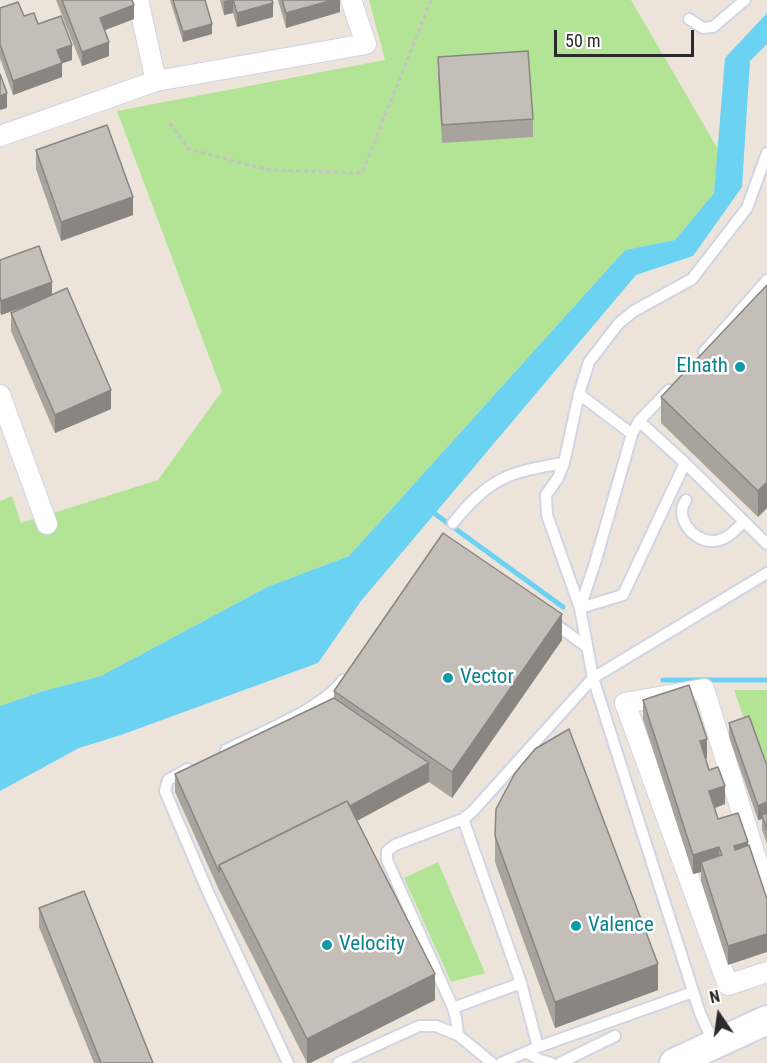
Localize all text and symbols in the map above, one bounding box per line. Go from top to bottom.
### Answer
scale bar [557,18,696,56]
text: 50 m [565,30,600,51]
place label: Elnath [676,354,728,380]
marker: Elnath [733,360,747,374]
place label: Vector [460,665,514,691]
marker: Vector [441,671,455,685]
place label: Valence [588,913,654,939]
marker: Valence [569,919,583,933]
place label: Velocity [339,932,405,958]
marker: Velocity [320,938,334,952]
north arrow [689,985,749,1045]
text: N [708,987,722,1007]

